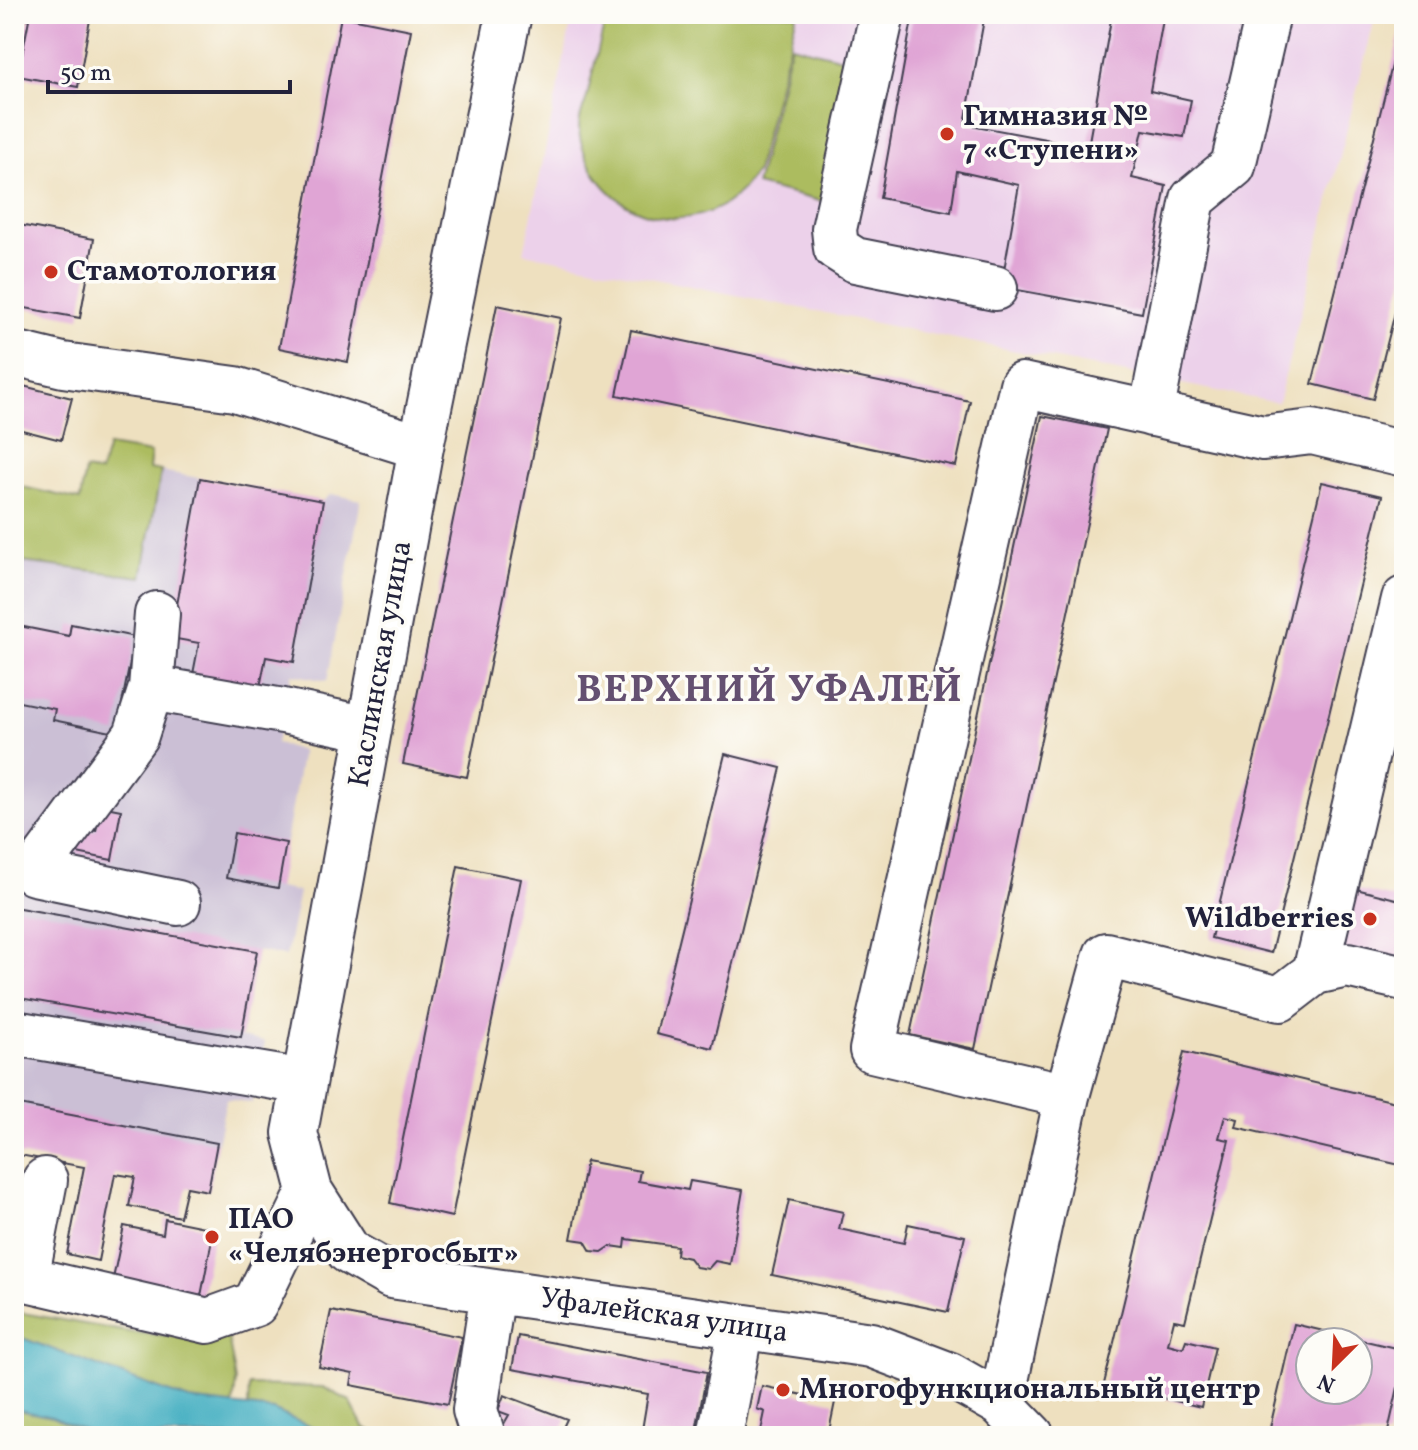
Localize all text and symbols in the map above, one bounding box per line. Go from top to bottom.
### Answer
scale bar [48,44,290,94]
text: 50 m [60,57,112,91]
place label: Гимназия № 7 «Ступени» [963,96,1148,172]
marker: Гимназия № 7 «Ступени» [938,125,956,143]
place label: Стамотология [67,251,277,293]
marker: Стамотология [42,263,60,281]
street label: Каслинская улица [339,537,423,791]
district label: ВЕРХНИЙ УФАЛЕЙ [576,665,964,718]
place label: Wildberries [1185,898,1354,940]
marker: Wildberries [1361,910,1379,928]
place label: ПАО «Челябэнергосбыт» [228,1199,519,1275]
marker: ПАО «Челябэнергосбыт» [203,1228,221,1246]
street label: Уфалейская улица [537,1278,791,1354]
north arrow [1294,1326,1374,1406]
text: N [1313,1365,1340,1399]
place label: Многофункциональный центр [799,1369,1261,1411]
marker: Многофункциональный центр [774,1381,792,1399]

